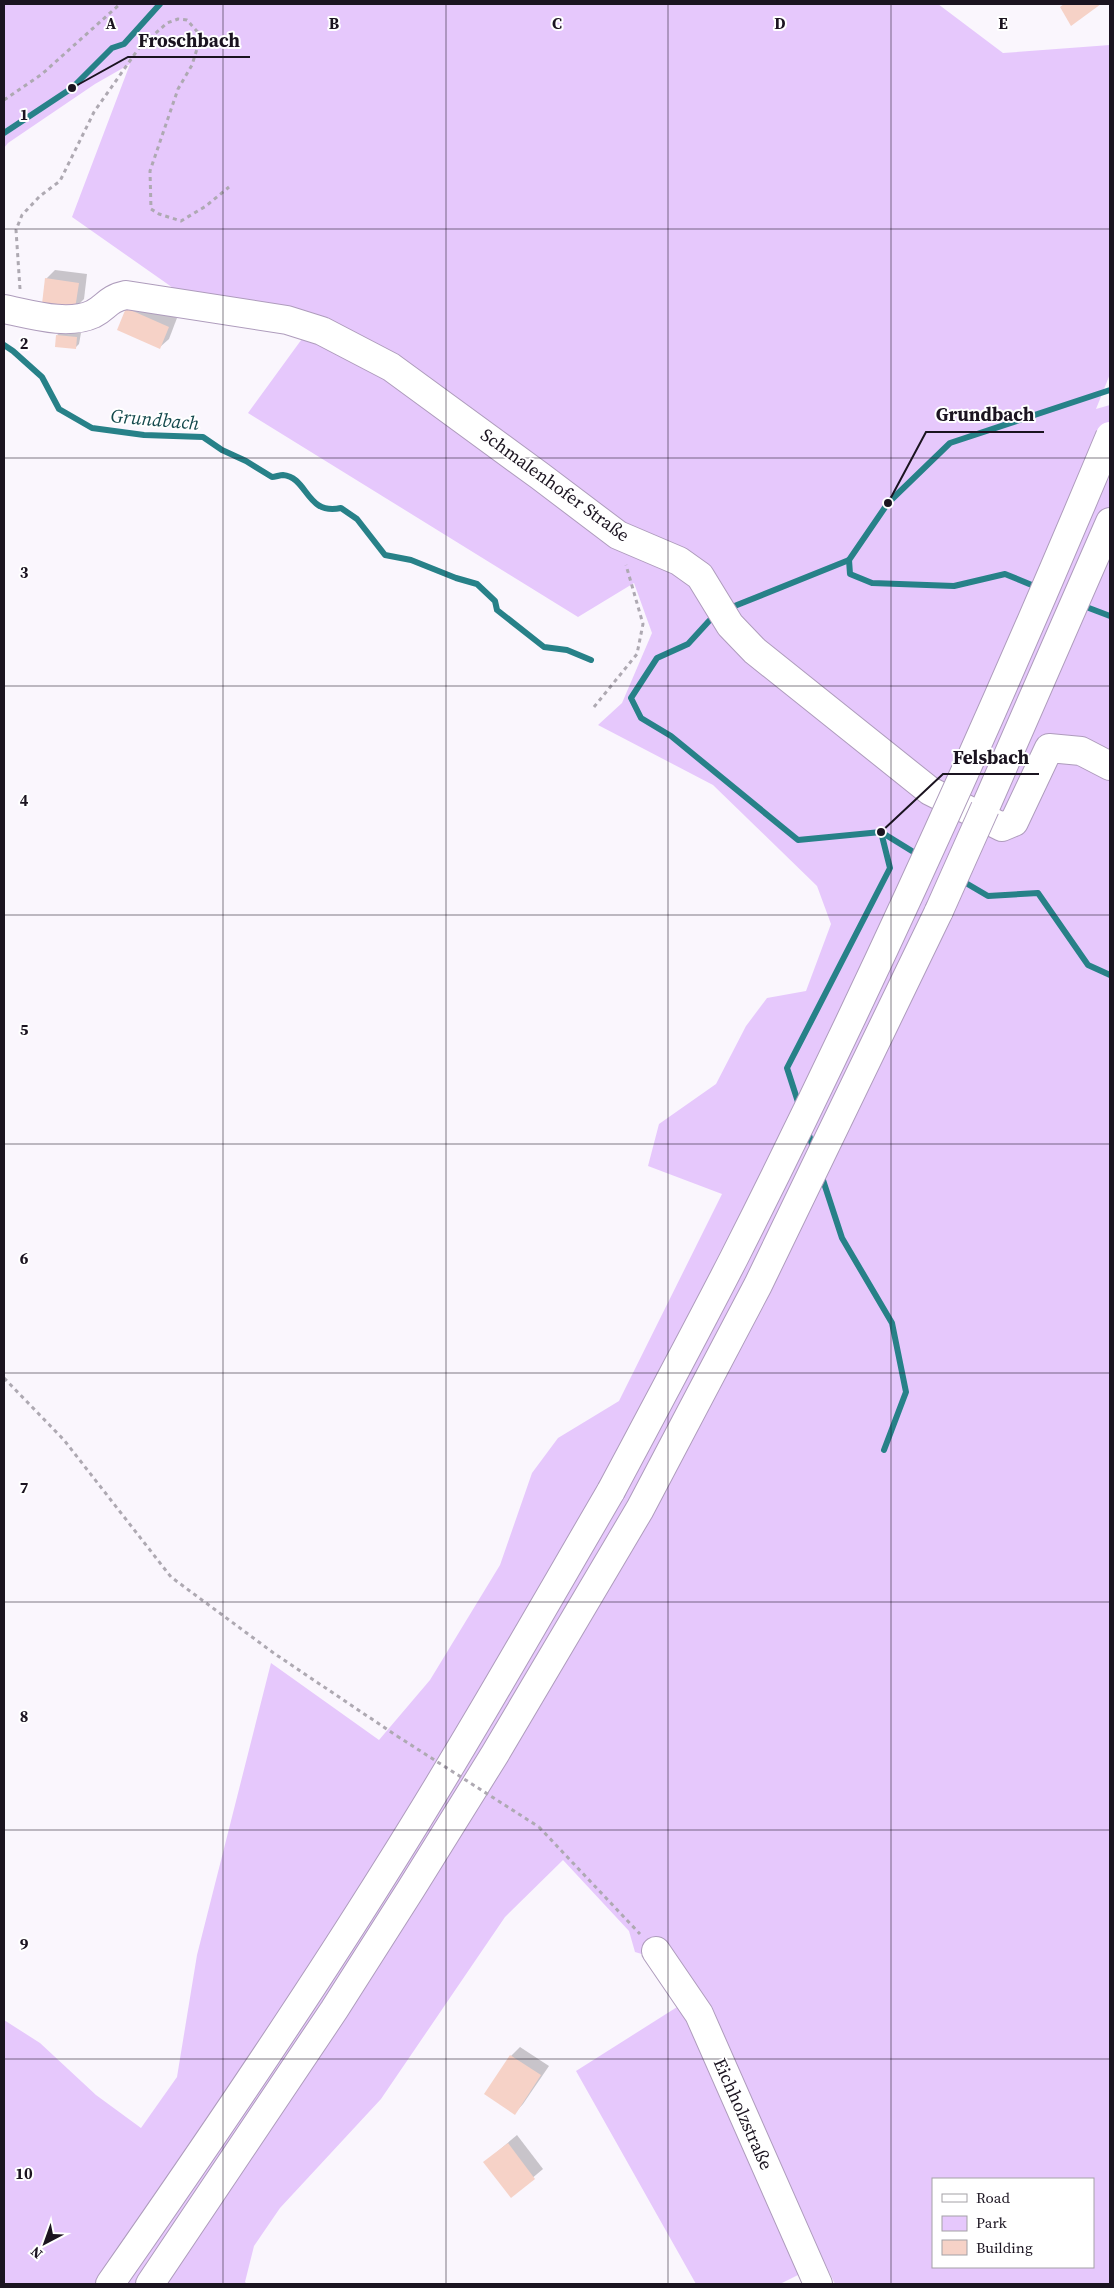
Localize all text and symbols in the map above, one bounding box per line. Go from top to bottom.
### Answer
text: A [106,12,117,34]
text: B [329,12,340,34]
text: C [552,12,562,34]
text: D [774,12,786,34]
text: E [998,12,1008,34]
callout: Froschbach [128,23,250,57]
text: Froschbach [138,27,240,53]
text: 1 [20,103,28,125]
text: 2 [20,332,29,354]
callout: Grundbach [926,398,1044,432]
text: Grundbach [936,401,1035,427]
water label: Grundbach [110,402,201,436]
street label: Schmalenhofer Straße [476,422,635,547]
text: 3 [20,561,29,583]
callout: Felsbach [943,740,1039,774]
text: Felsbach [953,744,1030,770]
text: 4 [20,789,29,811]
text: 5 [20,1018,29,1040]
text: 6 [20,1247,29,1269]
text: 7 [20,1476,29,1498]
text: 8 [20,1705,28,1727]
text: 9 [20,1933,29,1955]
street label: Eichholzstraße [708,2054,779,2174]
text: 10 [15,2162,33,2184]
legend [932,2178,1094,2268]
text: Road [976,2187,1010,2208]
text: Park [976,2212,1008,2233]
north arrow [20,2218,70,2268]
text: Building [976,2237,1033,2258]
text: N [26,2242,47,2264]

